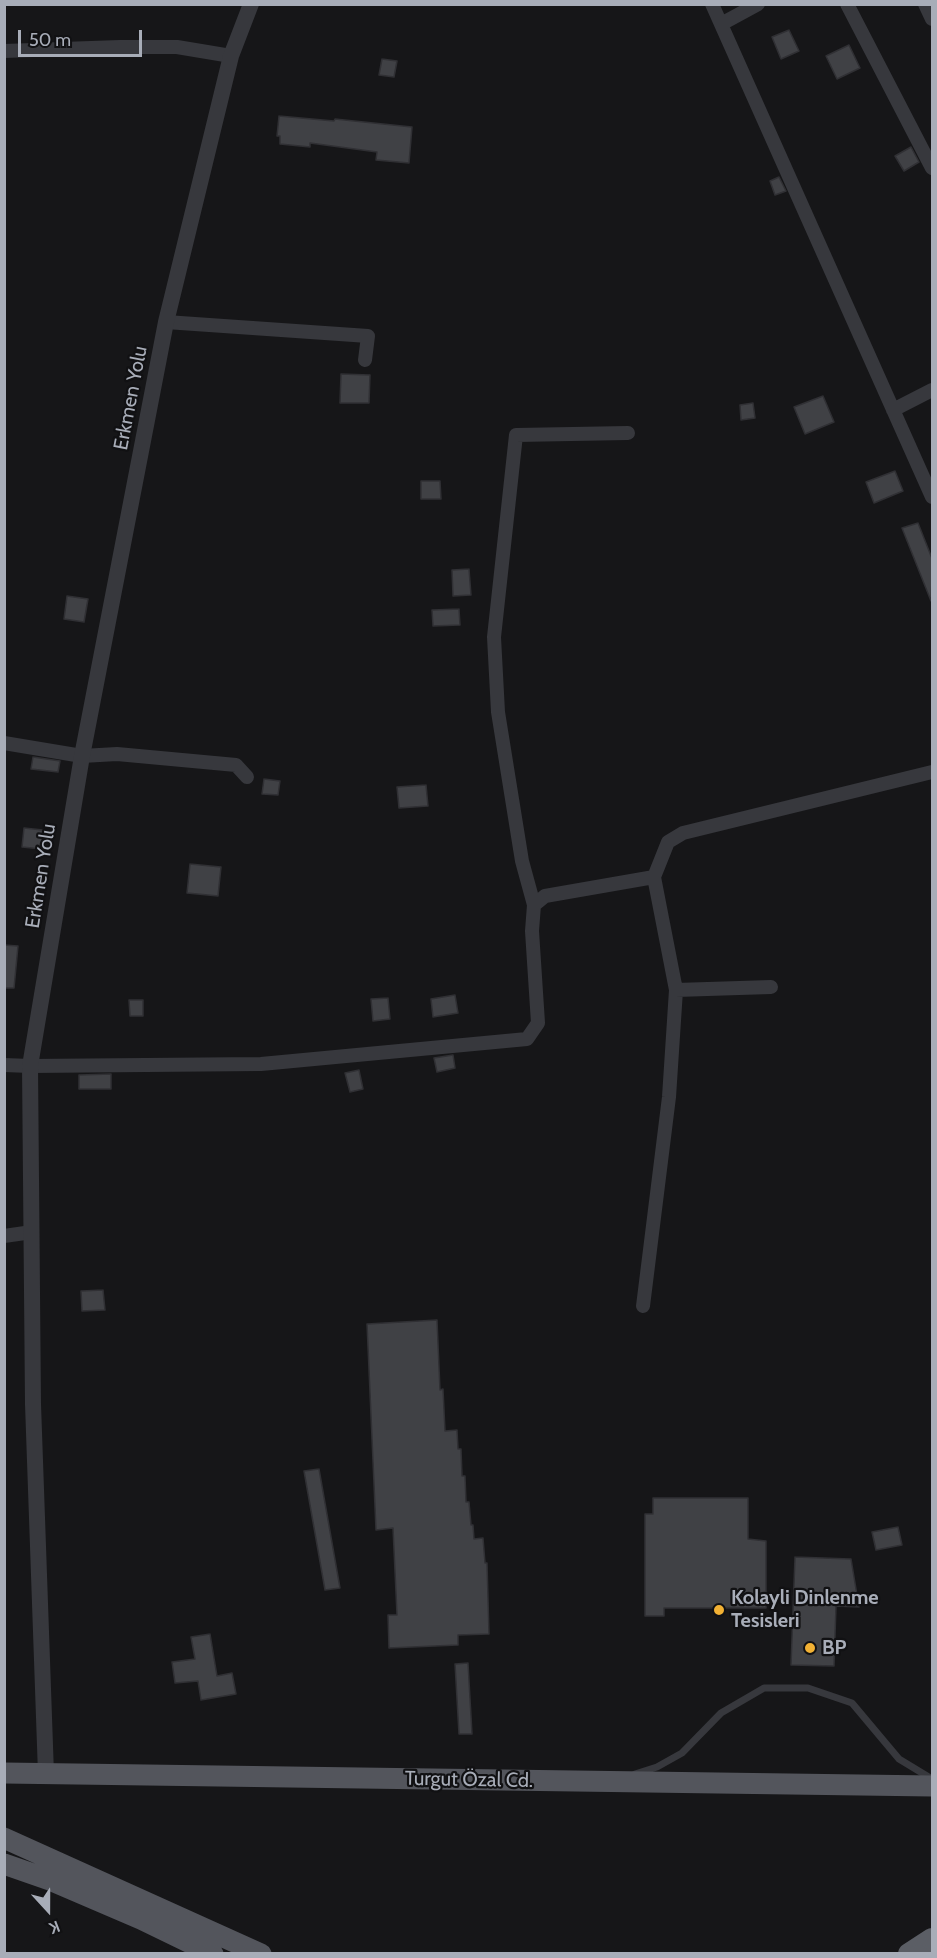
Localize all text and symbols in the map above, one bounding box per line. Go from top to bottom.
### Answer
scale bar [21,18,146,56]
text: 50 m [29,29,71,51]
street label: Erkmen Yolu [109,344,153,452]
street label: Erkmen Yolu [21,822,61,930]
place label: Kolayli Dinlenme Tesisleri [731,1586,879,1633]
marker: Kolayli Dinlenme Tesisleri [712,1603,726,1617]
place label: BP [822,1636,846,1660]
marker: BP [803,1641,817,1655]
street label: Turgut Özal Cd. [405,1767,533,1793]
north arrow [18,1880,78,1940]
text: K [47,1917,63,1938]

